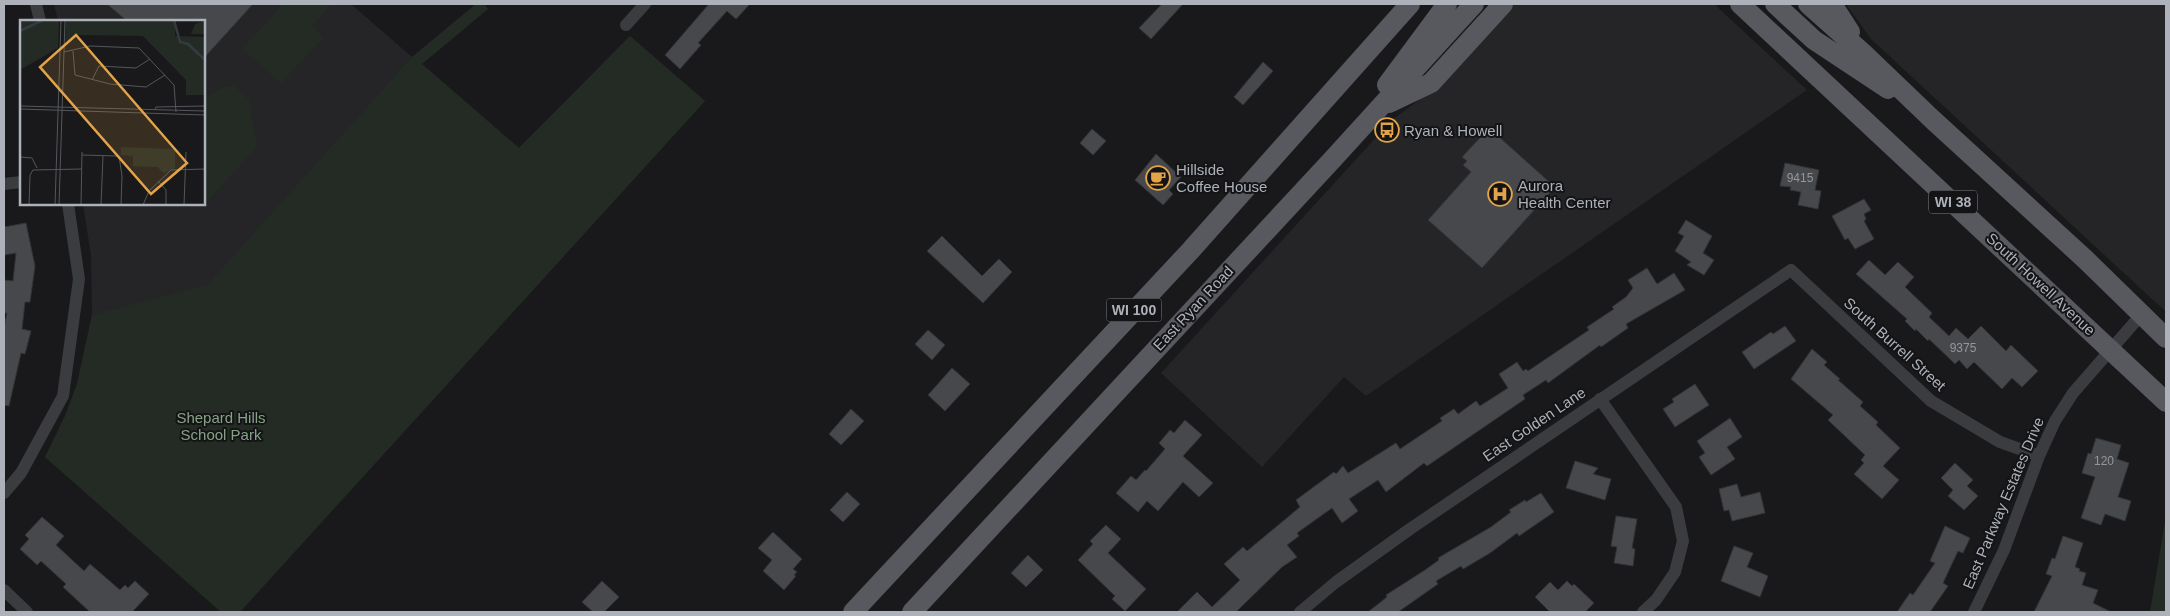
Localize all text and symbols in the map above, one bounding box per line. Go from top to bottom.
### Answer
inset map [20,20,205,205]
bus stop icon: Ryan & Howell [1374,117,1400,143]
place label: Ryan & Howell [1404,122,1502,139]
place label: Hillside Coffee House [1176,161,1267,195]
cafe icon: Hillside Coffee House [1145,165,1171,191]
house number: 9415 [1787,171,1814,185]
place label: Aurora Health Center [1518,177,1611,211]
hospital icon: Aurora Health Center [1487,181,1513,207]
road number: WI 38 [1929,190,1977,213]
street label: South Howell Avenue [1983,229,2099,339]
street label: East Ryan Road [1150,262,1236,354]
street label: South Burrell Street [1841,294,1950,395]
road number: WI 100 [1106,298,1162,322]
house number: 9375 [1950,341,1977,355]
street label: East Golden Lane [1479,383,1589,465]
park label: Shepard Hills School Park [176,409,266,443]
street label: East Parkway Estates Drive [1959,415,2047,591]
house number: 120 [2094,454,2114,468]

